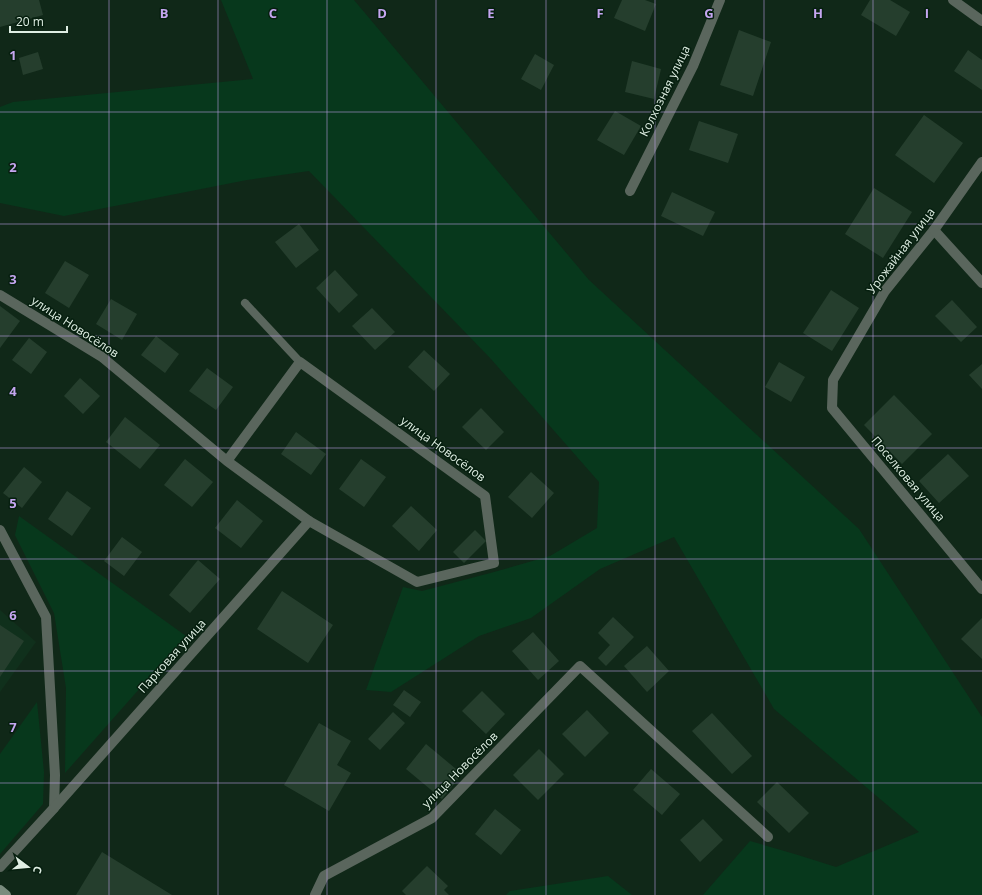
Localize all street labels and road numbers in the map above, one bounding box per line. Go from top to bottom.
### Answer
street label: Колхозная улица [635,42,694,139]
street label: Урожайная улица [863,204,939,297]
street label: улица Новосёлов [28,292,123,361]
street label: улица Новосёлов [397,412,489,485]
street label: Поселковая улица [868,432,949,525]
street label: Парковая улица [134,615,209,696]
street label: улица Новосёлов [418,728,502,812]

